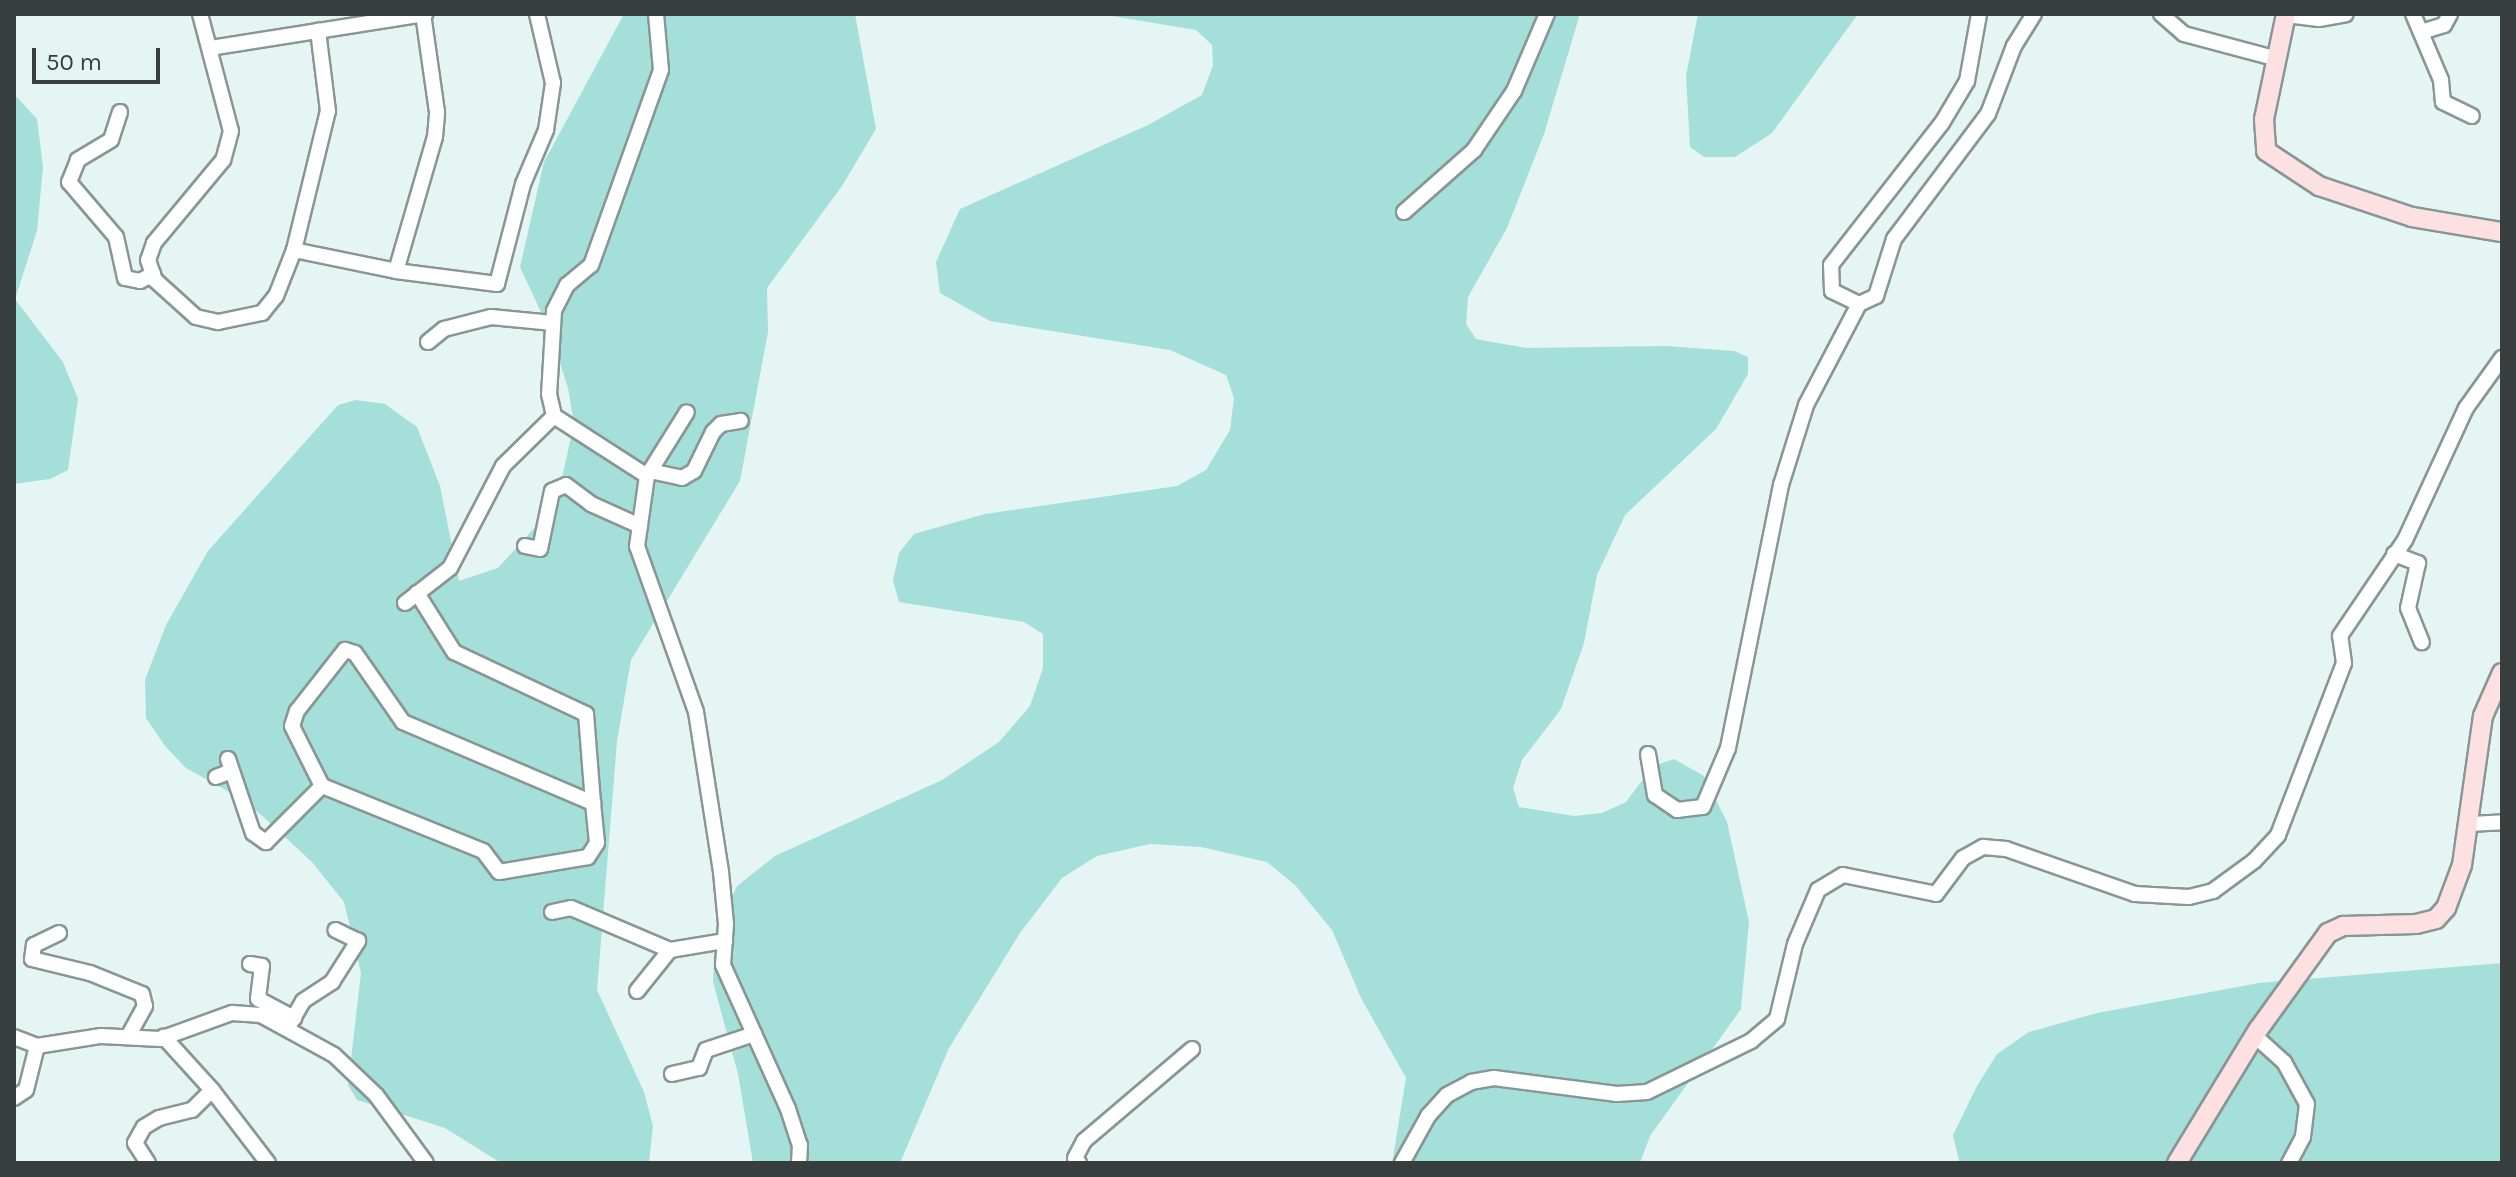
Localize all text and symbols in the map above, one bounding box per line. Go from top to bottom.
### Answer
scale bar [36,32,164,82]
text: 50 m [46,48,102,76]

